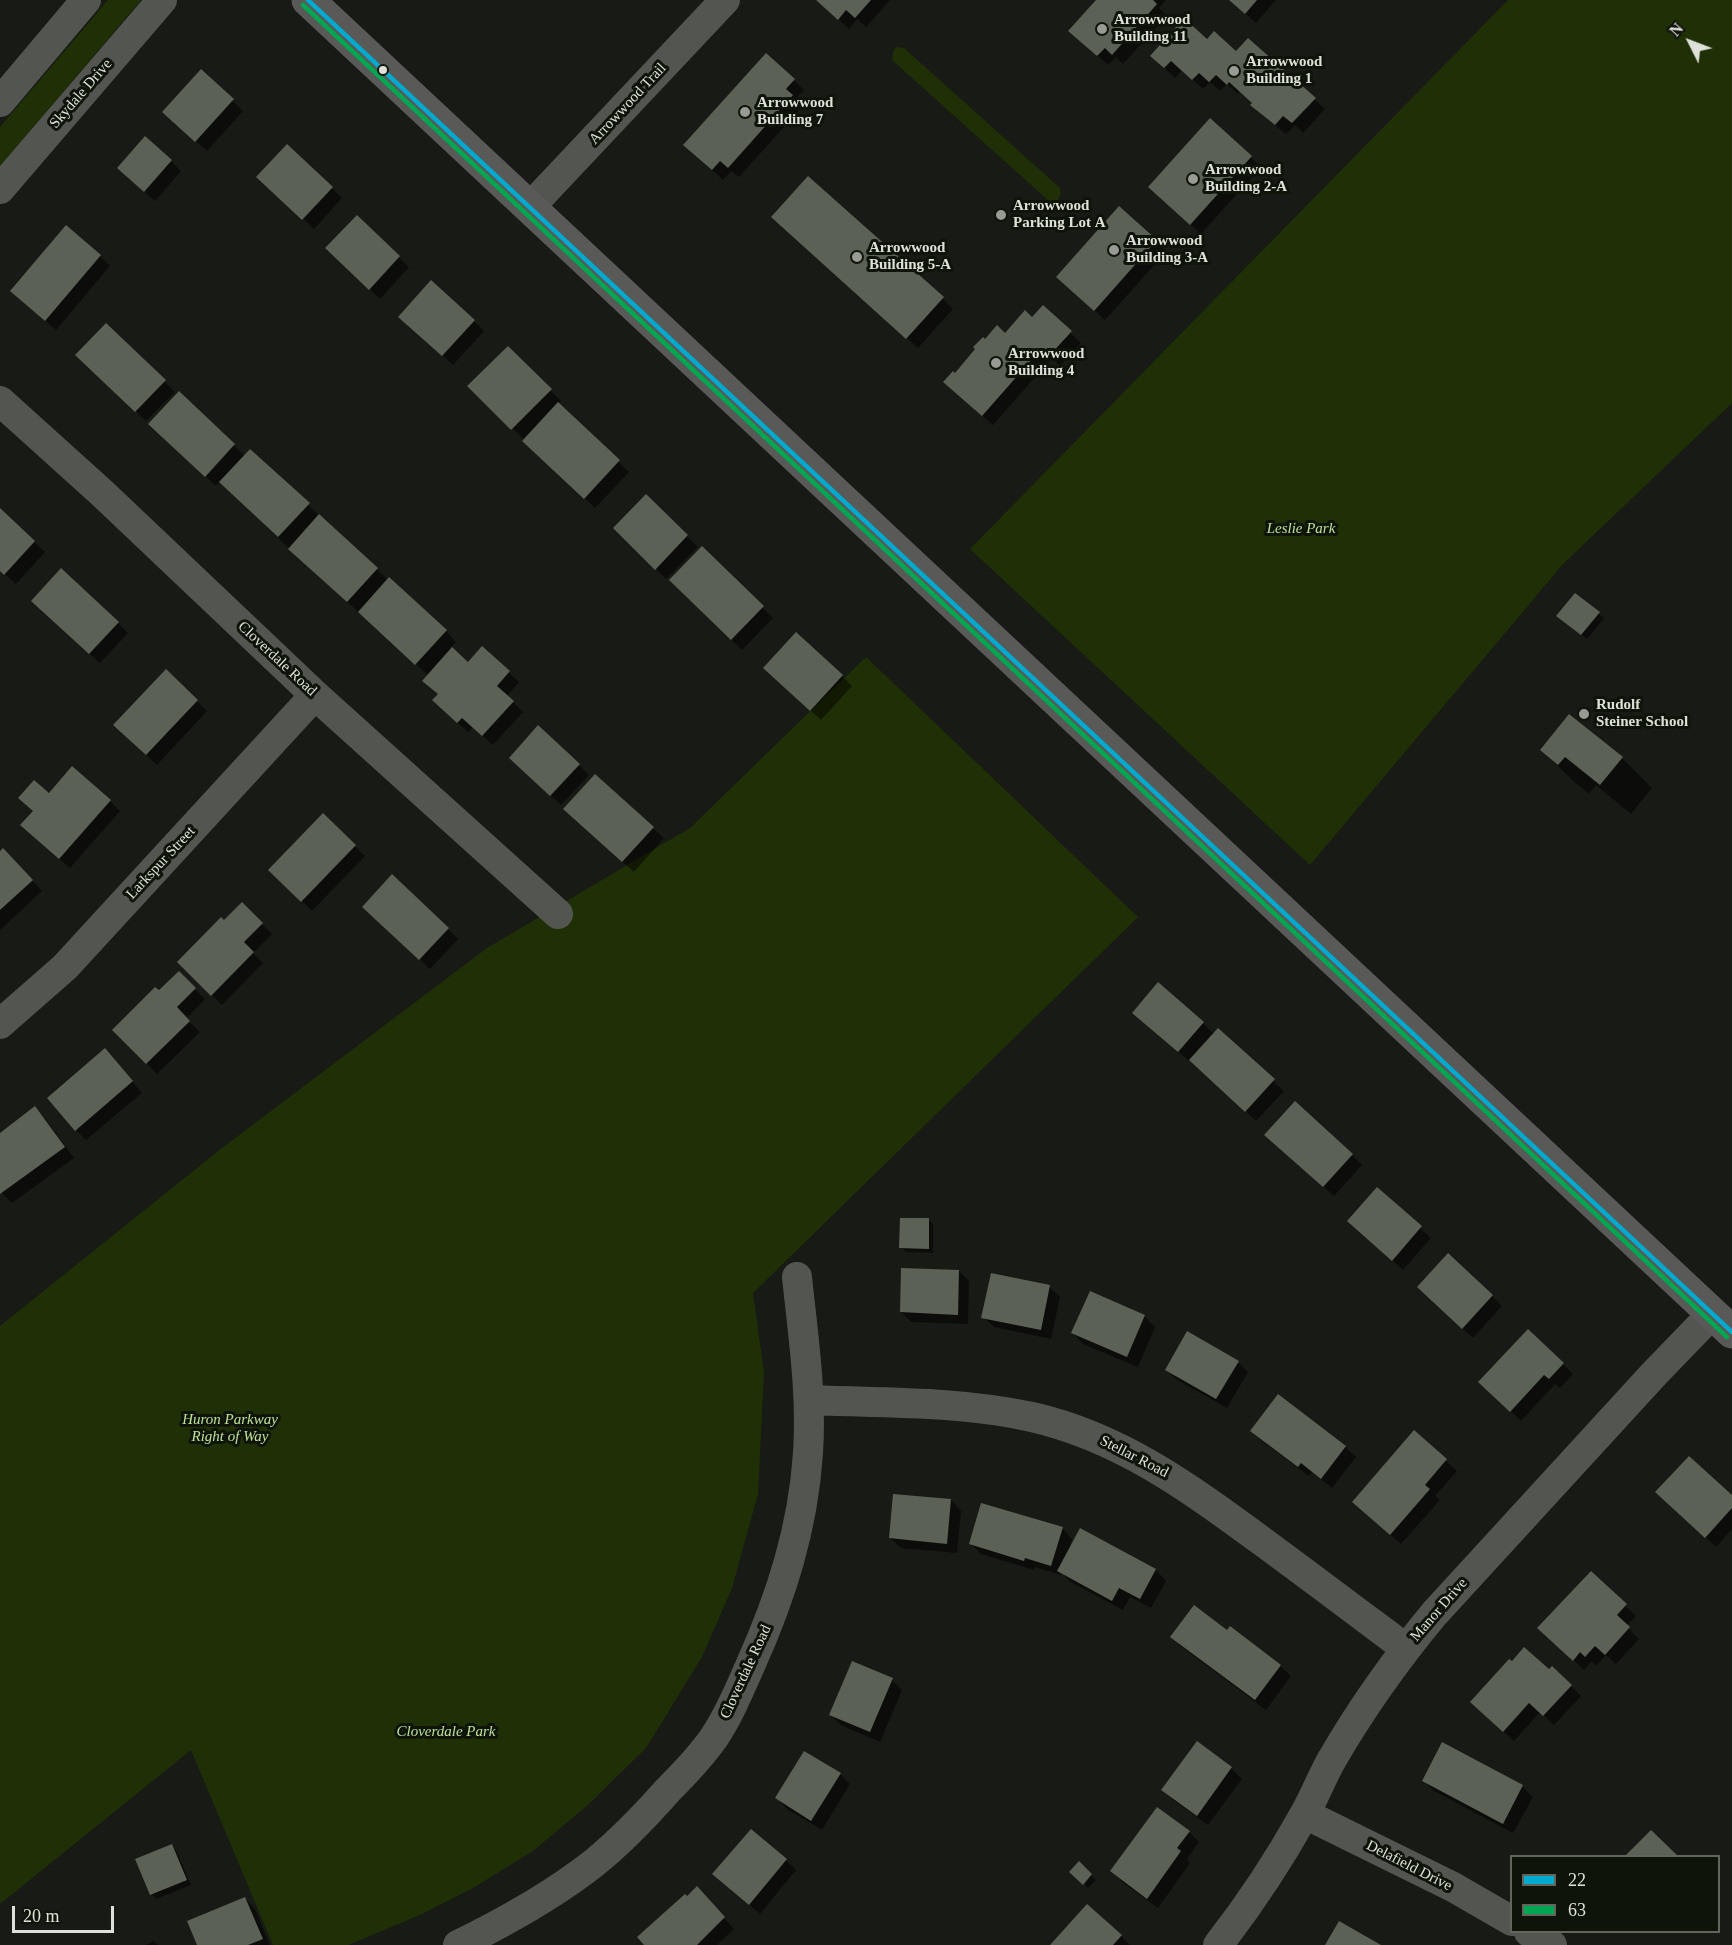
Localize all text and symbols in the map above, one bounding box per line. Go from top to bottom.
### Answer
place label: Arrowwood Building 11 [1114,11,1190,46]
north arrow [1660,12,1720,72]
text: N [1666,20,1686,40]
marker: Arrowwood Building 11 [1095,22,1109,36]
place label: Arrowwood Building 1 [1246,53,1322,88]
street label: Skydale Drive [46,56,116,132]
street label: Arrowwood Trail [586,60,670,148]
unlabelled marker [377,64,389,76]
marker: Arrowwood Building 1 [1227,64,1241,78]
place label: Arrowwood Building 7 [757,94,833,129]
marker: Arrowwood Building 7 [738,105,752,119]
place label: Arrowwood Building 2-A [1205,161,1287,196]
marker: Arrowwood Building 2-A [1186,172,1200,186]
place label: Arrowwood Parking Lot A [1013,197,1106,232]
marker: Arrowwood Parking Lot A [994,208,1008,222]
place label: Arrowwood Building 3-A [1126,232,1208,267]
place label: Arrowwood Building 5-A [869,239,951,274]
marker: Arrowwood Building 3-A [1107,243,1121,257]
marker: Arrowwood Building 5-A [850,250,864,264]
place label: Arrowwood Building 4 [1008,345,1084,380]
marker: Arrowwood Building 4 [989,356,1003,370]
park label: Leslie Park [1267,520,1335,538]
street label: Cloverdale Road [234,618,320,700]
place label: Rudolf Steiner School [1596,696,1688,731]
marker: Rudolf Steiner School [1577,707,1591,721]
street label: Larkspur Street [123,823,199,903]
park label: Huron Parkway Right of Way [182,1411,278,1446]
street label: Stellar Road [1097,1432,1171,1482]
street label: Manor Drive [1407,1575,1471,1645]
street label: Cloverdale Road [716,1622,776,1722]
park label: Cloverdale Park [396,1723,496,1741]
street label: Delafield Drive [1363,1837,1455,1895]
legend [1510,1855,1720,1933]
text: 22 [1568,1870,1586,1890]
scale bar [15,1894,117,1932]
text: 63 [1568,1900,1586,1920]
text: 20 m [23,1906,60,1926]

